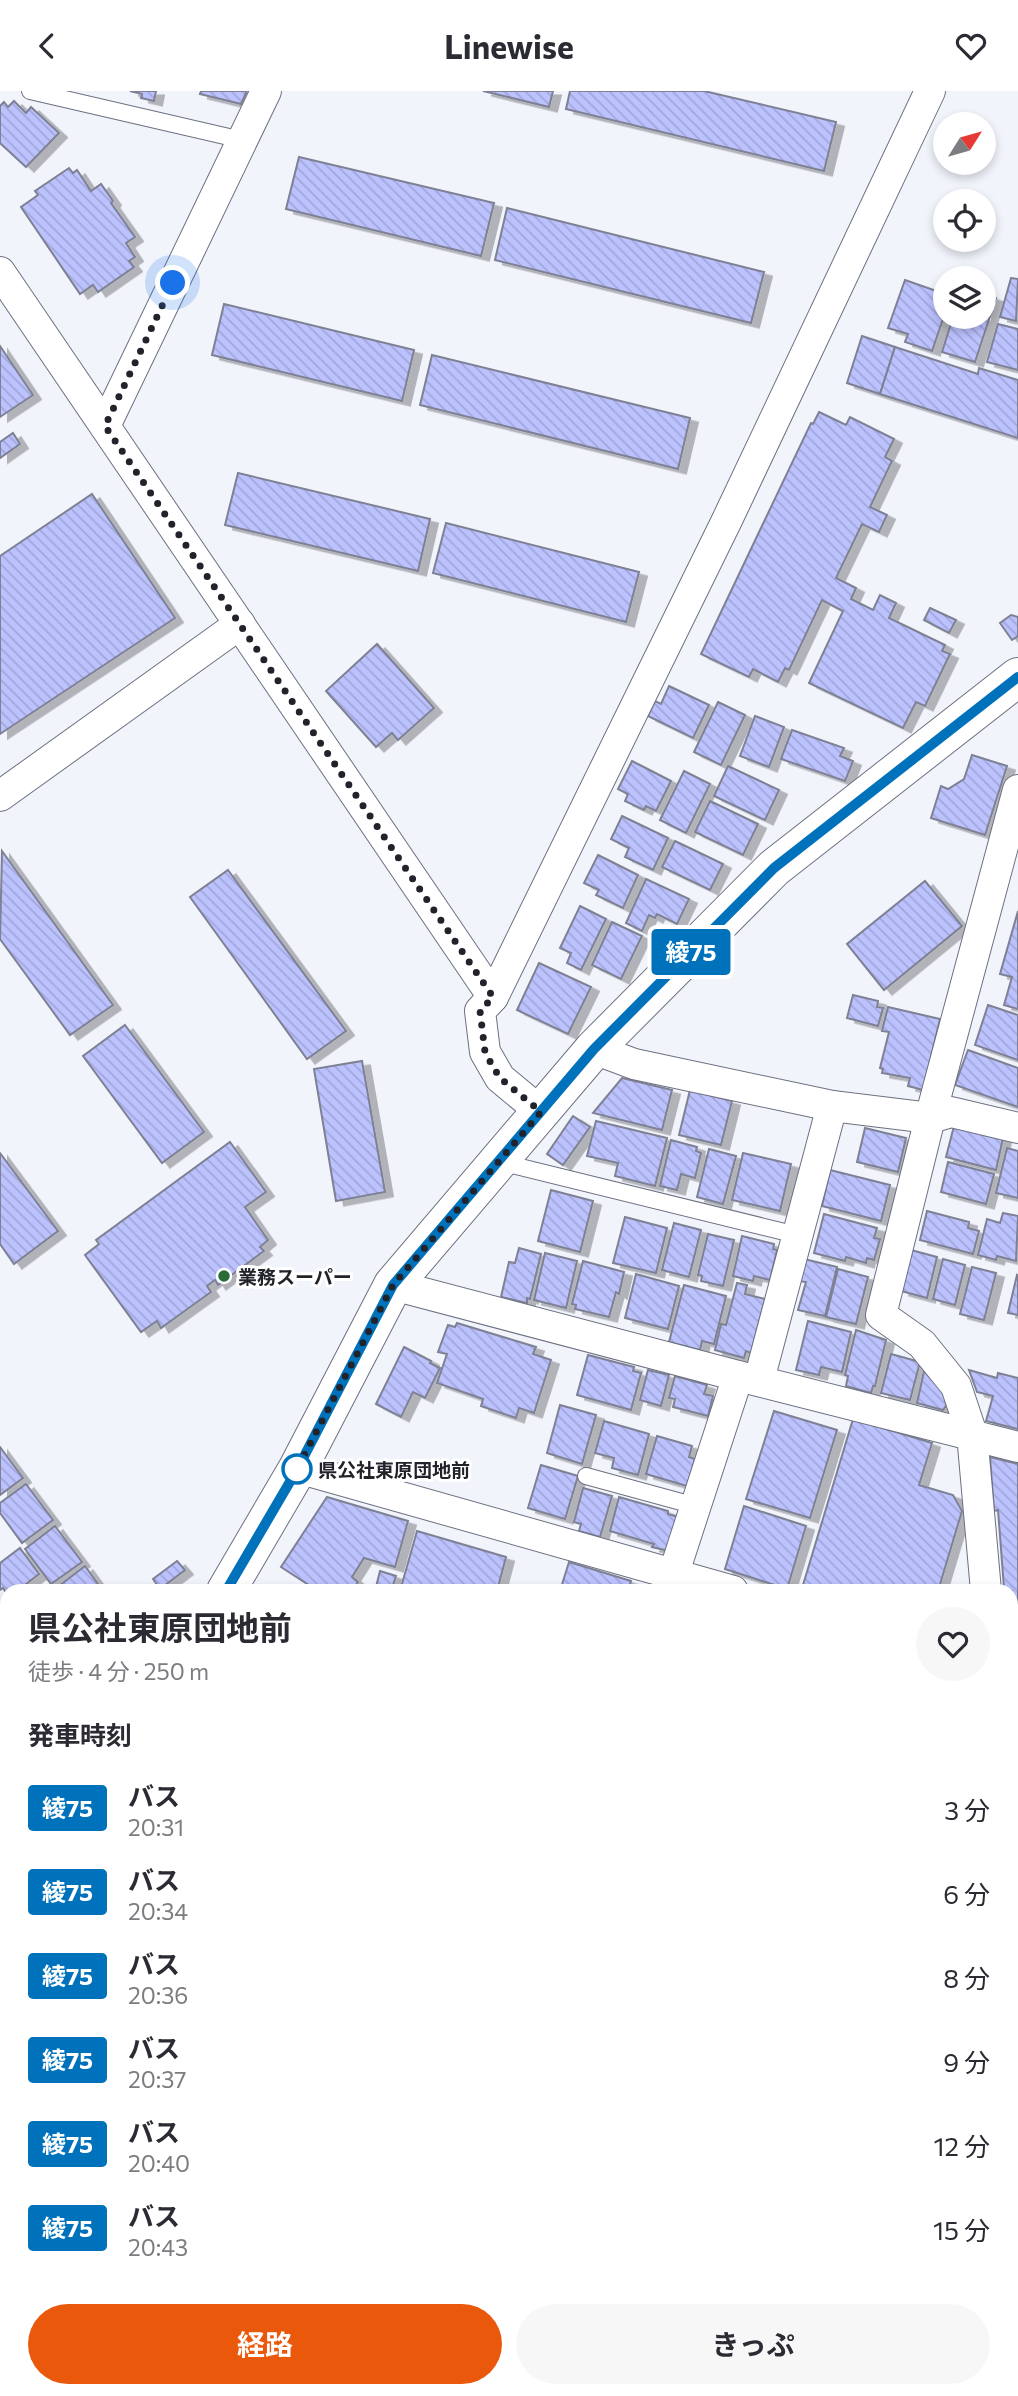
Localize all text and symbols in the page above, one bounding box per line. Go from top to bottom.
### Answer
text: Linewise [444,26,574,66]
icon: back [28,27,66,65]
icon: heart [952,27,990,65]
north arrow [933,112,996,175]
map controls [933,112,996,329]
button: locate [933,189,996,252]
your location [155,265,190,300]
button: layers [933,266,996,329]
line badge: 綾75 [651,929,731,975]
text: 綾75 [665,937,717,966]
place label: 業務スーパー [238,1265,352,1288]
marker: 業務スーパー [216,1268,232,1284]
marker: 県公社東原団地前 [282,1454,312,1484]
place label: 県公社東原団地前 [318,1458,470,1481]
text: 県公社東原団地前 [28,1606,292,1647]
button: heart [916,1607,990,1681]
text: 徒歩 · 4 分 · 250 m [28,1657,209,1685]
text: 発車時刻 [28,1719,132,1750]
text: バス [128,1780,180,1811]
text: 綾75 [42,1793,93,1822]
text: 3 分 [944,1794,990,1825]
text: 20:31 [128,1813,184,1841]
text: バス [128,1864,180,1895]
text: 綾75 [42,1877,93,1906]
text: 6 分 [943,1878,990,1909]
text: 20:34 [128,1897,188,1925]
text: バス [128,1948,180,1979]
text: 綾75 [42,1961,93,1990]
text: 8 分 [943,1962,990,1993]
text: 20:36 [128,1981,188,2009]
text: バス [128,2032,180,2063]
text: 綾75 [42,2045,93,2074]
text: 9 分 [943,2046,990,2077]
text: 20:37 [128,2065,186,2093]
text: バス [128,2116,180,2147]
text: 綾75 [42,2129,93,2158]
text: 12 分 [933,2130,990,2161]
text: 20:40 [128,2149,190,2177]
text: バス [128,2200,180,2231]
text: 綾75 [42,2213,93,2242]
text: 15 分 [933,2214,990,2245]
text: 20:43 [128,2233,188,2261]
button: 経路 [28,2304,502,2384]
button: きっぷ [516,2304,990,2384]

